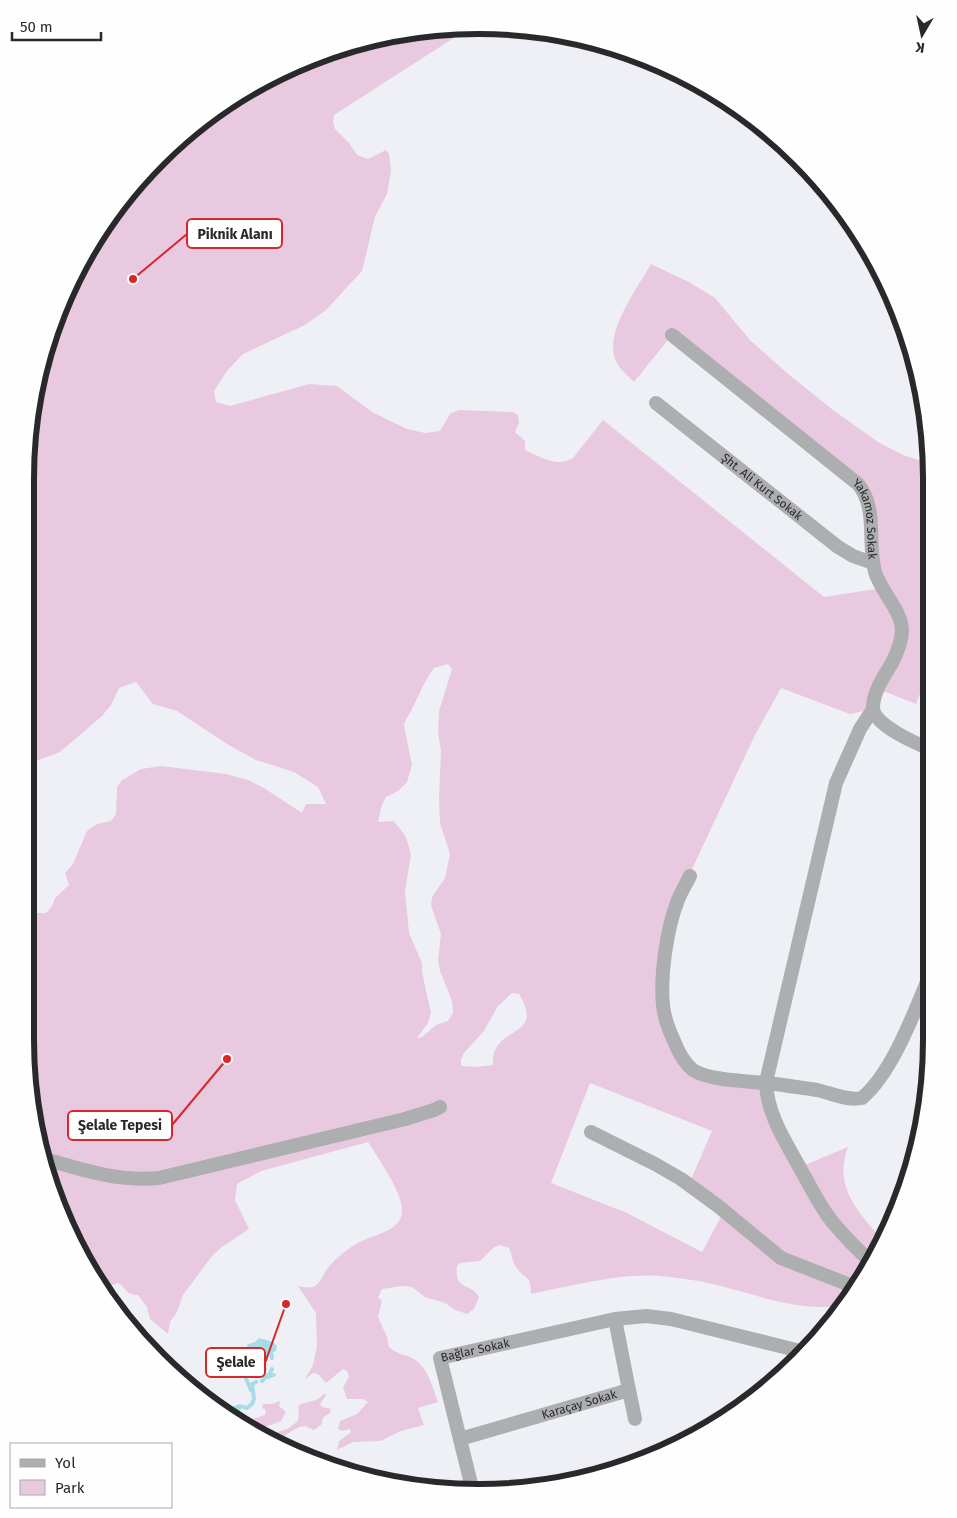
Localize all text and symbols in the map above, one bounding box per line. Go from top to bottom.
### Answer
scale bar [12,10,101,42]
north arrow [897,10,947,60]
text: 50 m [20,18,53,36]
text: K [913,38,926,56]
callout: Piknik Alanı [187,219,282,248]
text: Piknik Alanı [197,226,273,243]
street label: Şht. Ali Kurt Sokak [719,450,806,524]
street label: Yakamoz Sokak [850,476,880,561]
callout: Şelale Tepesi [68,1111,172,1140]
text: Şelale Tepesi [78,1117,162,1135]
street label: Bağlar Sokak [439,1336,512,1365]
callout: Şelale [206,1348,265,1377]
text: Şelale [216,1354,256,1372]
street label: Karaçay Sokak [540,1387,619,1422]
legend [10,1443,172,1508]
text: Yol [55,1454,76,1472]
text: Park [55,1479,85,1497]

